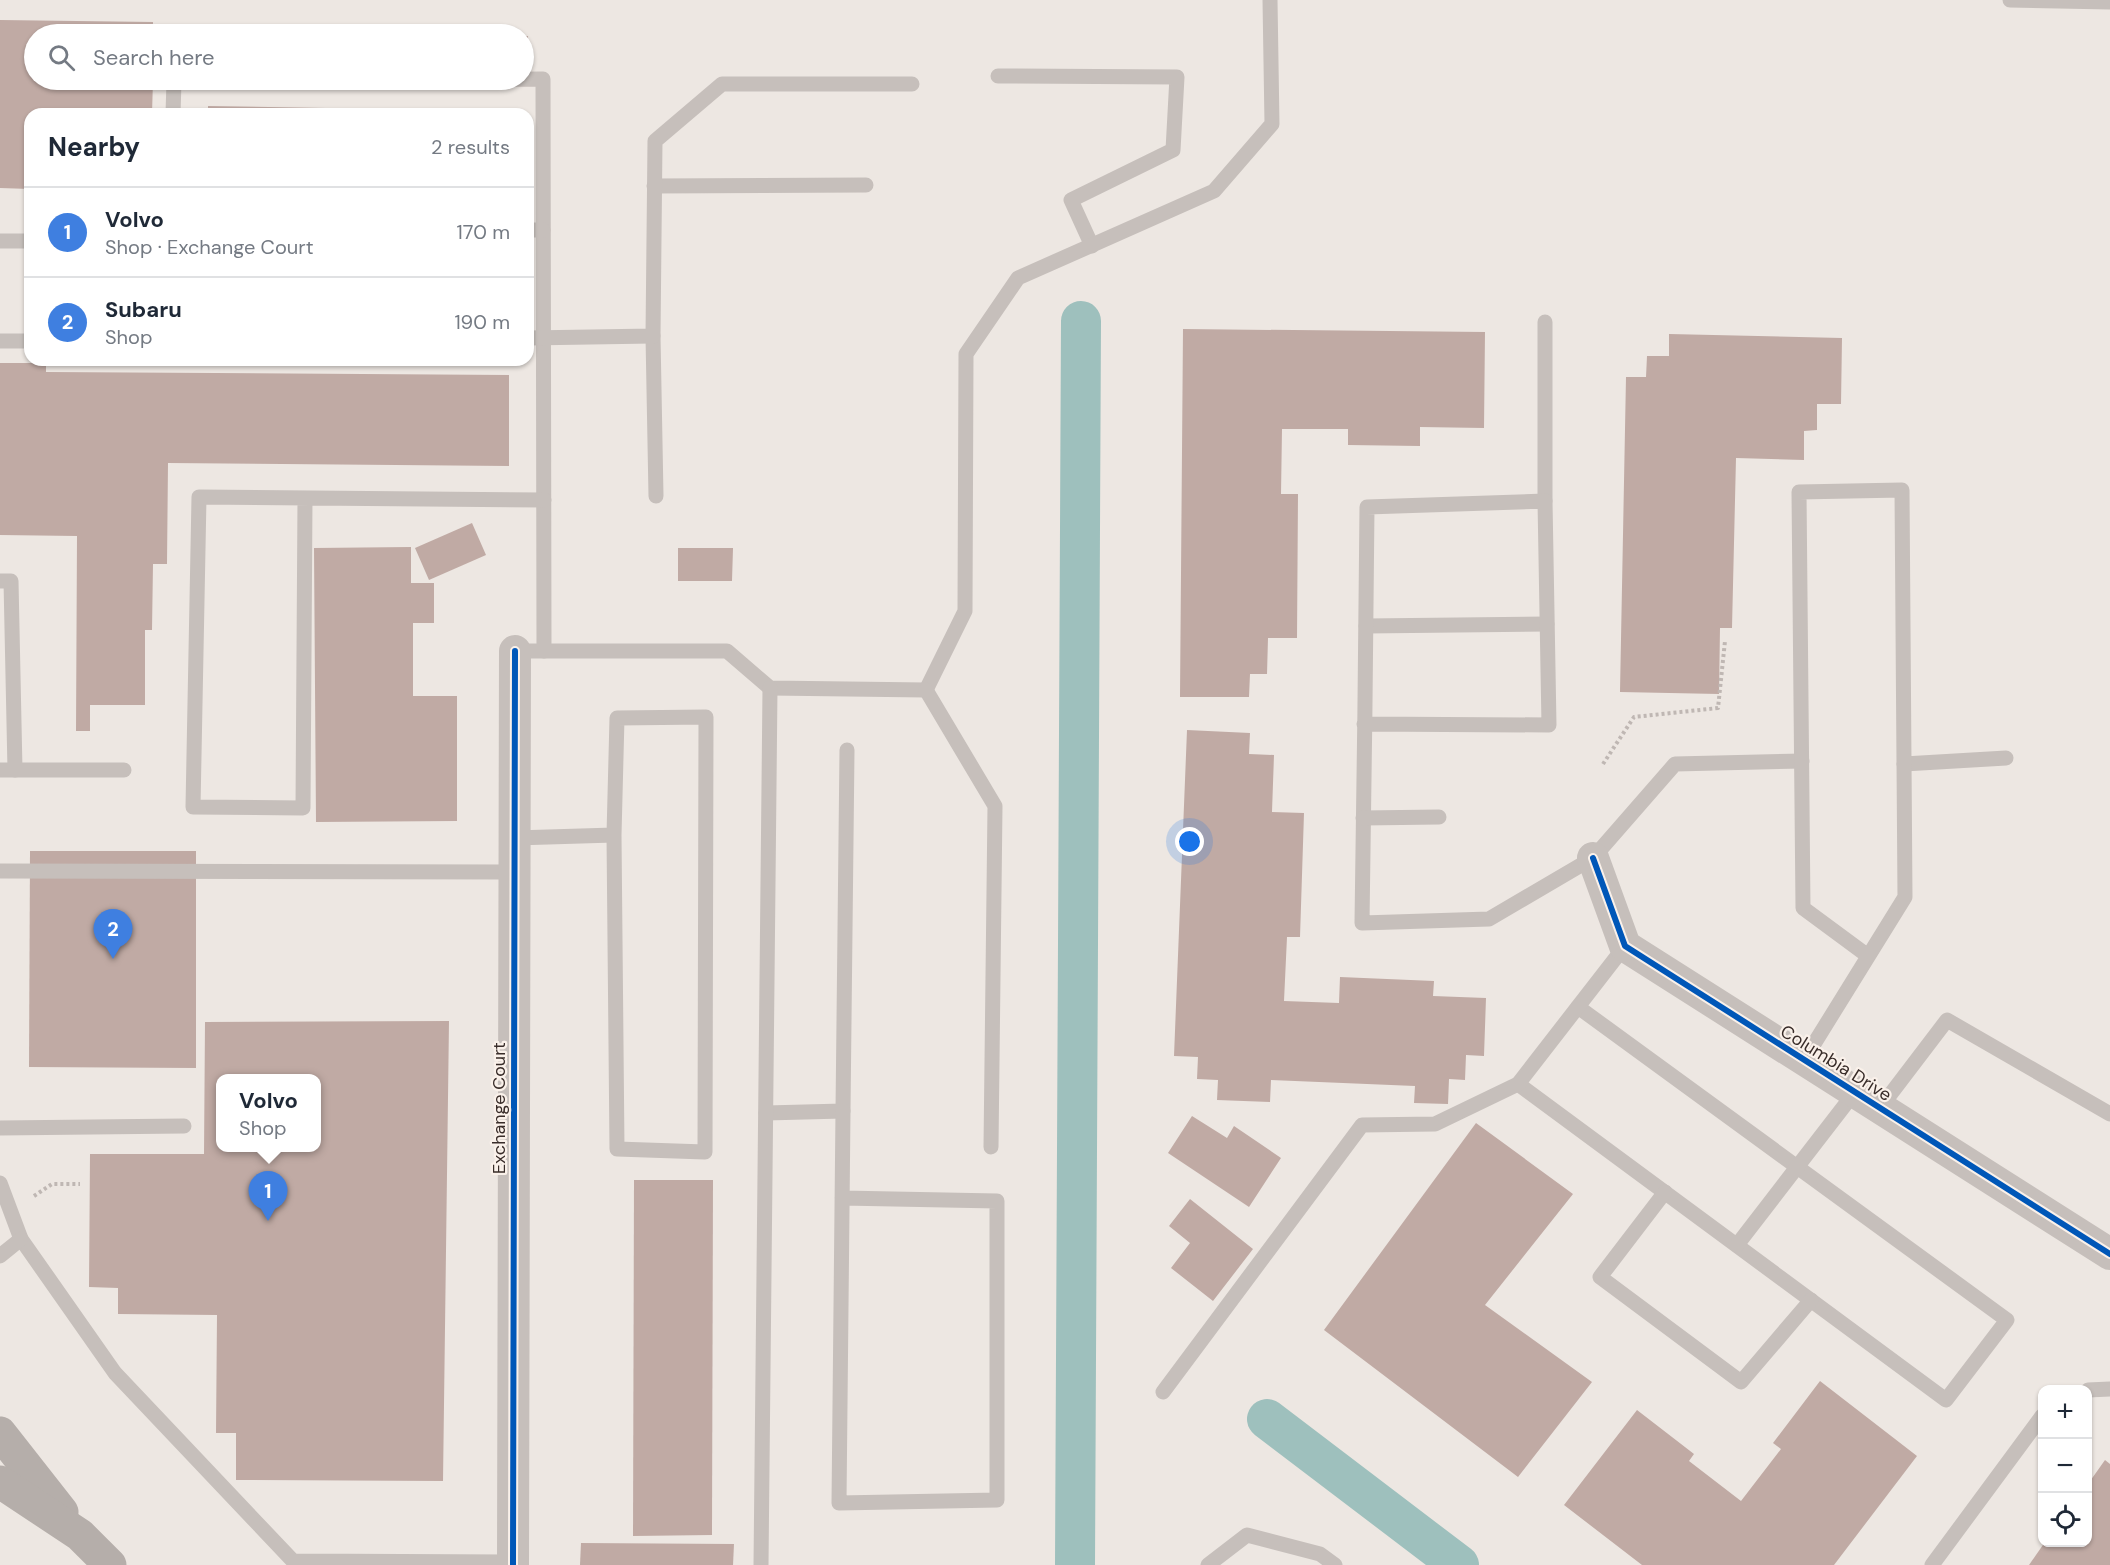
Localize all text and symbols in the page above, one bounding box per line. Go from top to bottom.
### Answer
search box [24,24,534,90]
icon: search [45,41,78,74]
text: Search here [93,43,214,72]
text: Nearby [48,130,140,164]
text: 2 results [431,134,510,160]
text: Volvo [105,205,164,234]
text: 1 [64,219,71,245]
text: 170 m [457,219,510,245]
text: Shop · Exchange Court [105,234,314,260]
text: Subaru [105,295,182,324]
text: 2 [62,309,73,335]
text: 190 m [454,309,510,335]
text: Shop [105,324,152,350]
your location [1175,827,1204,856]
pin: 2 [94,910,132,959]
street label: Columbia Drive [1776,1019,1896,1107]
street label: Exchange Court [487,1042,511,1174]
popup [216,1074,321,1152]
text: Volvo [239,1086,298,1115]
text: Shop [239,1115,287,1141]
pin: 1 [248,1172,288,1221]
map controls [2038,1385,2092,1547]
button: + [2038,1385,2092,1439]
button: − [2038,1439,2092,1493]
button: locate [2038,1493,2092,1547]

